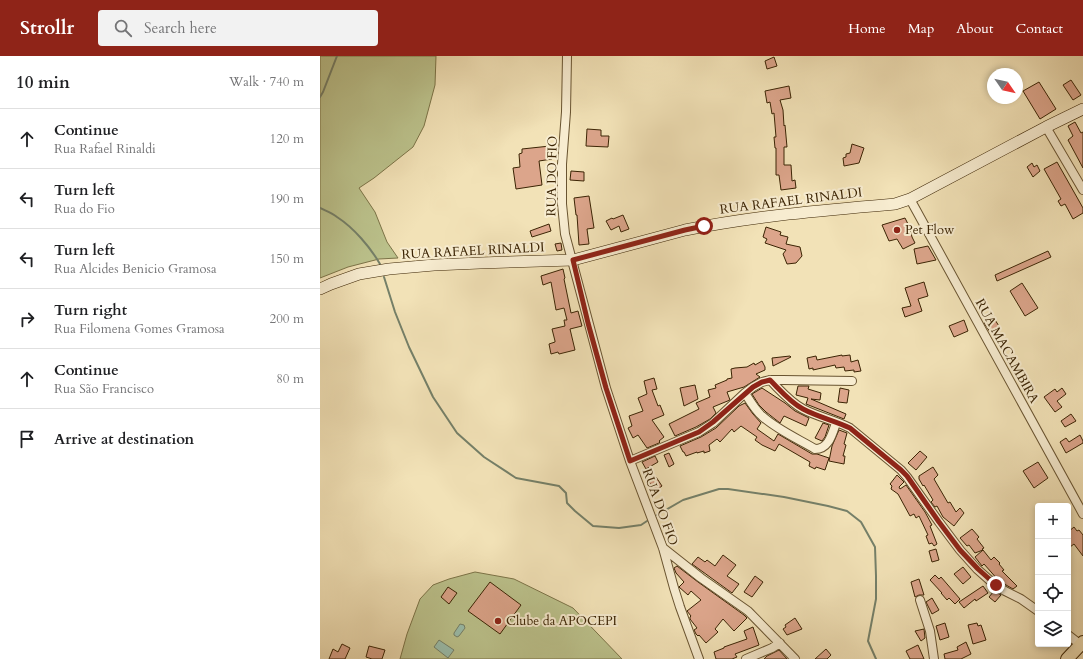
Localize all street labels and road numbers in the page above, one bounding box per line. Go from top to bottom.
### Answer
street label: RUA DO FIO [542,135,562,217]
street label: RUA RAFAEL RINALDI [719,183,863,219]
street label: RUA RAFAEL RINALDI [401,238,545,264]
street label: RUA MACAMBIRA [971,296,1044,407]
street label: RUA DO FIO [638,466,682,548]

